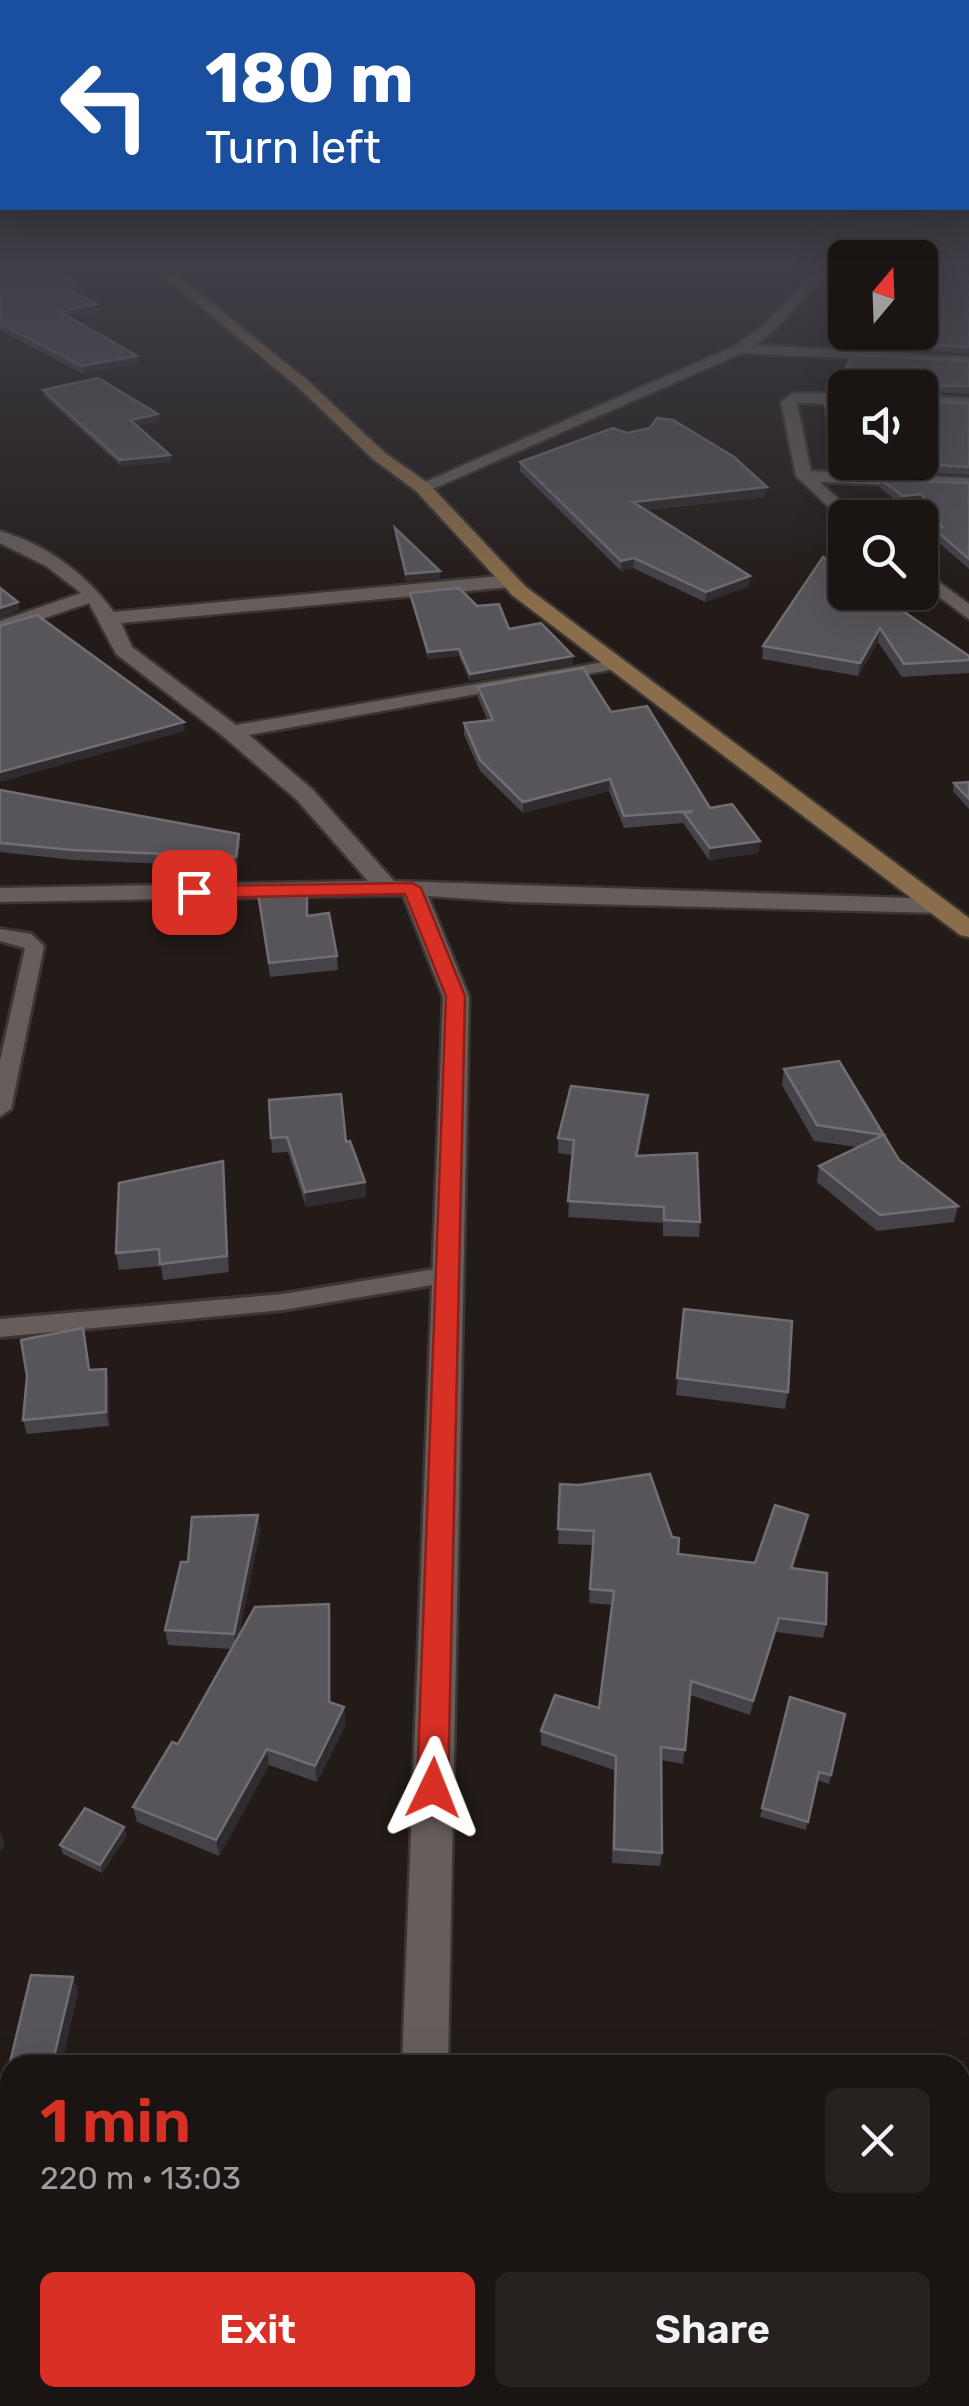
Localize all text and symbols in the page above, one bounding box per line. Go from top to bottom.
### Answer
text: 180 m [205,37,414,120]
icon: left [40,40,170,170]
text: Turn left [205,121,381,174]
north arrow [828,240,938,350]
map controls [828,240,938,610]
button: sound [828,370,938,480]
button: search [828,500,938,610]
pin [152,850,237,935]
icon: arrive [167,865,222,920]
position arrow [381,1736,485,1840]
text: 1 min [40,2086,191,2157]
button: close [825,2088,930,2193]
text: 220 m · 13:03 [40,2159,241,2197]
button: Exit [40,2272,475,2387]
button: Share [495,2272,930,2387]

